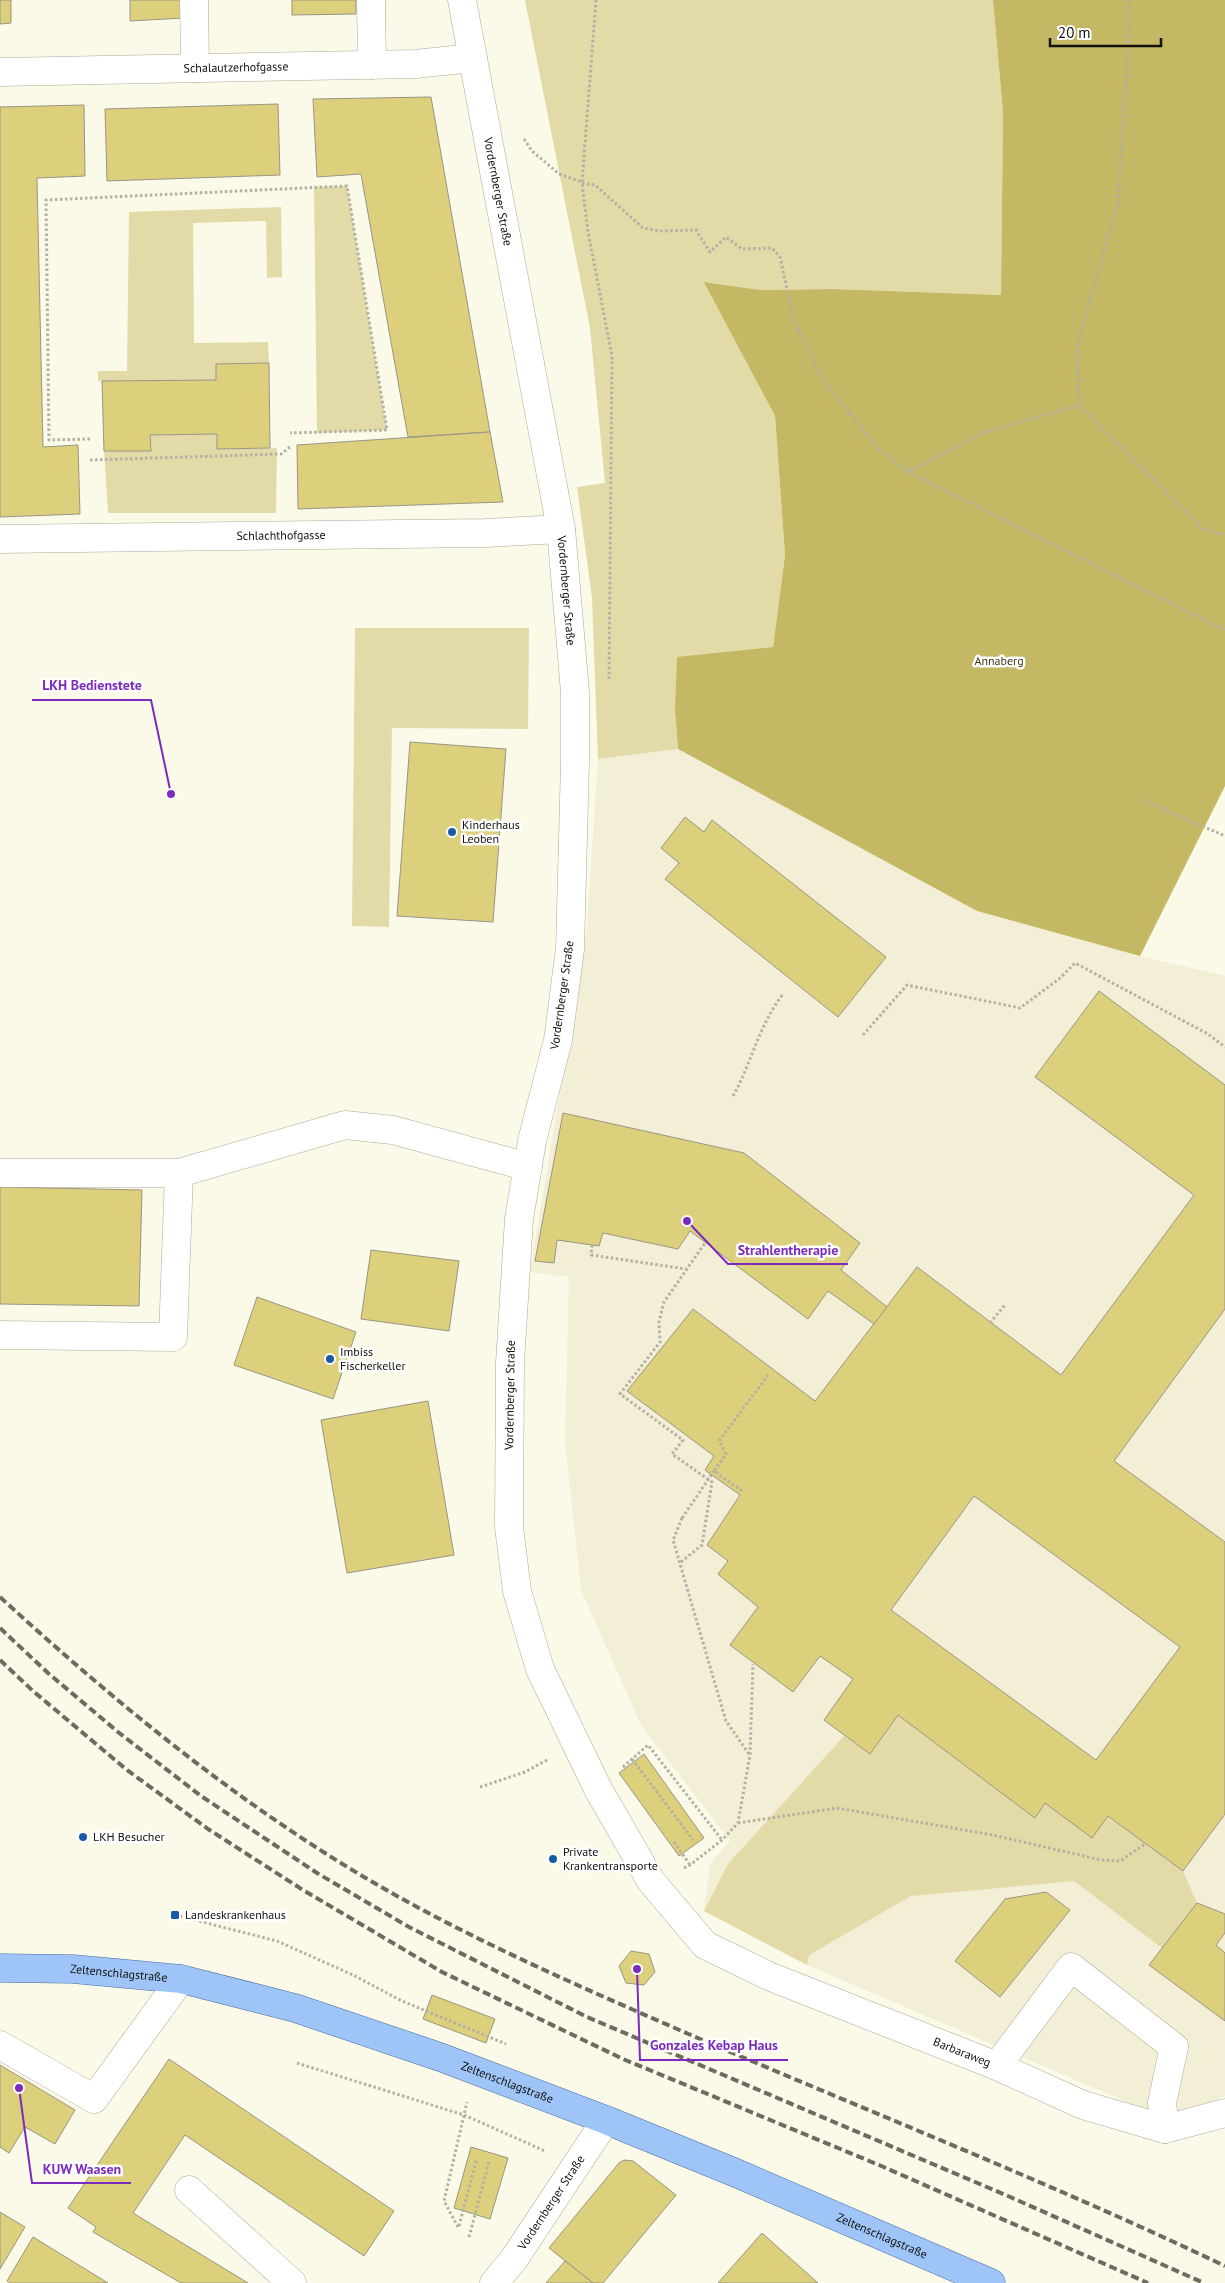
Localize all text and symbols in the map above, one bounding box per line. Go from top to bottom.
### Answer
scale bar [1050,15,1161,47]
text: 20 m [1058,23,1091,42]
street label: Schalautzerhofgasse [183,58,289,75]
street label: Vordernberger Straße [481,135,516,247]
street label: Schlachthofgasse [236,527,326,543]
street label: Vordernberger Straße [555,534,579,646]
park label: Annaberg [974,653,1024,668]
callout: LKH Bedienstete [32,671,151,700]
text: LKH Bedienstete [42,676,142,694]
place label: Kinderhaus Leoben [462,817,520,846]
marker: Kinderhaus Leoben [446,826,458,838]
street label: Vordernberger Straße [546,939,577,1051]
callout: Strahlentherapie [728,1235,848,1264]
text: Strahlentherapie [738,1241,838,1259]
street label: Vordernberger Straße [501,1340,518,1451]
place label: Imbiss Fischerkeller [340,1344,406,1373]
marker: Imbiss Fischerkeller [324,1353,336,1365]
place label: LKH Besucher [93,1829,165,1844]
marker: LKH Besucher [77,1831,89,1843]
place label: Private Krankentransporte [563,1844,658,1873]
marker: Private Krankentransporte [547,1853,559,1865]
place label: Landeskrankenhaus [185,1907,286,1922]
marker: Landeskrankenhaus [169,1909,181,1921]
street label: Zeltenschlagstraße [70,1961,168,1985]
callout: Gonzales Kebap Haus [640,2031,788,2060]
street label: Barbaraweg [931,2034,993,2070]
text: Gonzales Kebap Haus [650,2036,778,2054]
street label: Zeltenschlagstraße [459,2058,556,2106]
street label: Vordernberger Straße [514,2152,588,2253]
callout: KUW Waasen [32,2154,131,2183]
text: KUW Waasen [43,2160,121,2178]
street label: Zeltenschlagstraße [834,2209,930,2262]

